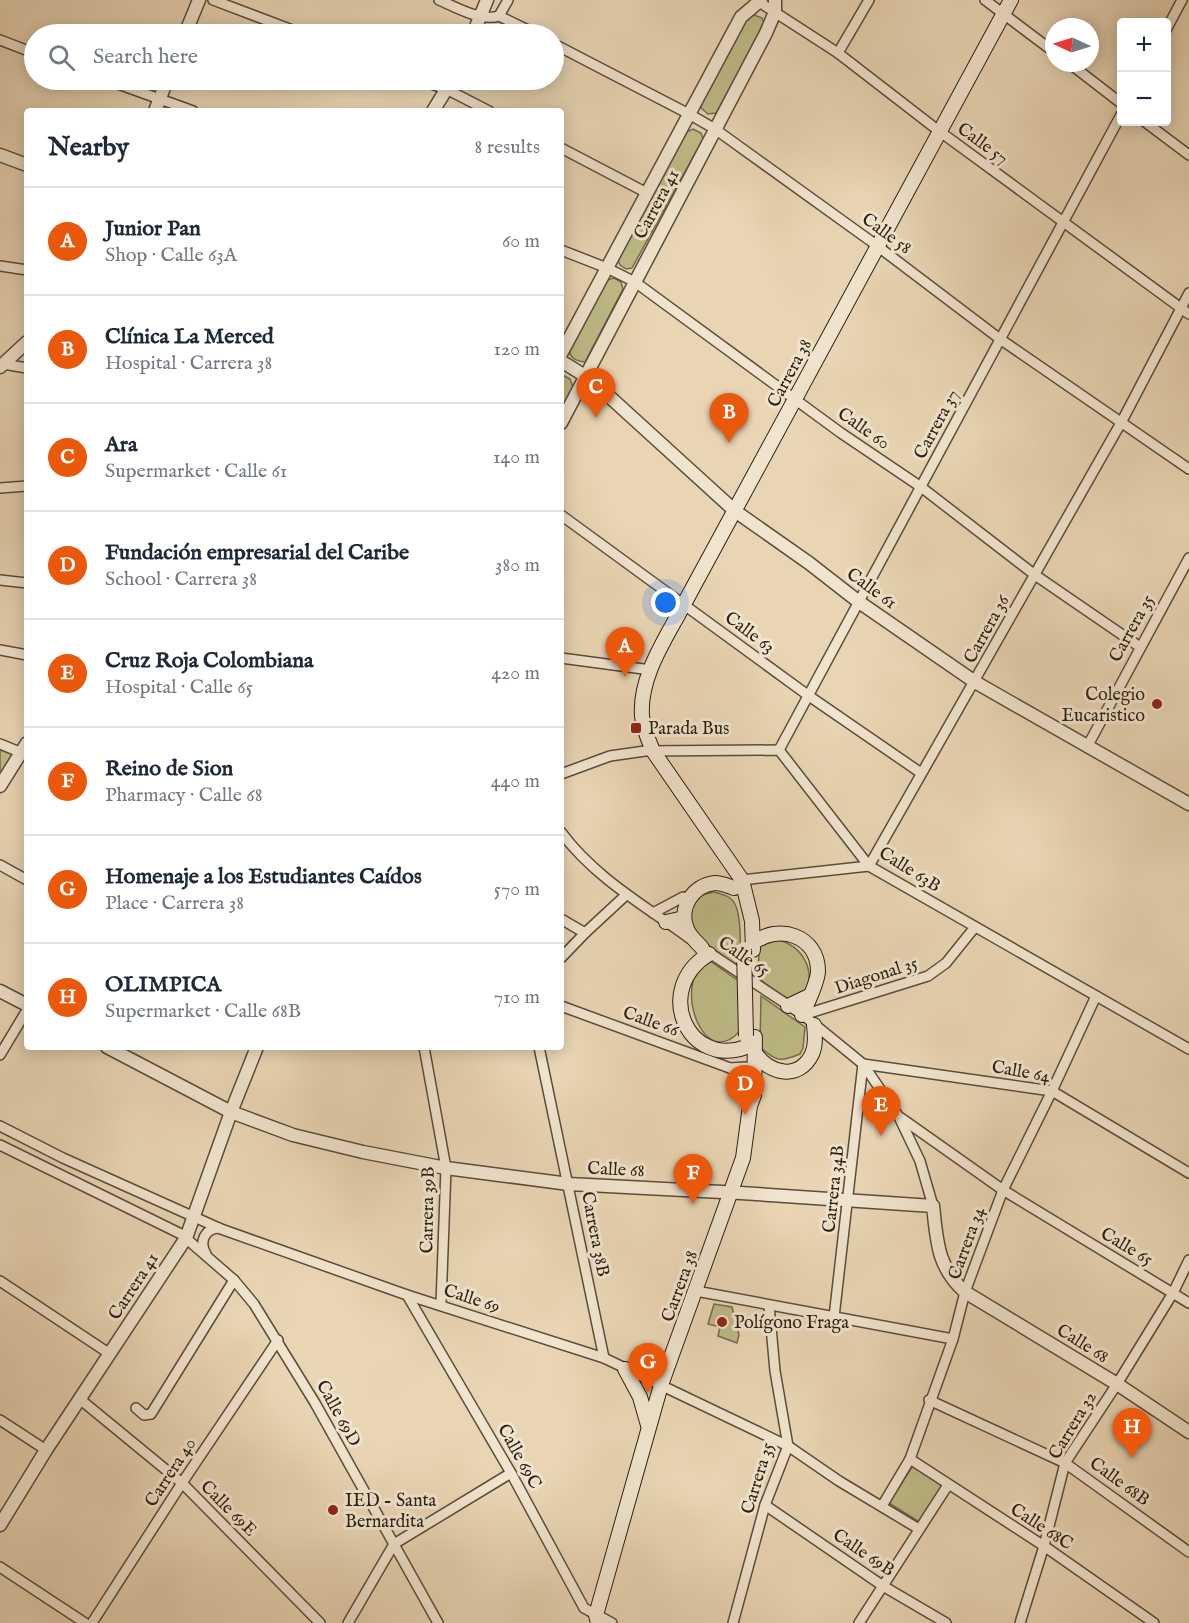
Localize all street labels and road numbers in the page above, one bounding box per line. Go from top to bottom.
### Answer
street label: Calle 57 [952,118,1012,170]
street label: Carrera 41 [629,166,685,244]
street label: Calle 58 [857,208,916,260]
street label: Carrera 38 [763,336,818,412]
street label: Carrera 37 [909,386,965,463]
street label: Calle 60 [832,403,894,456]
street label: Calle 61 [841,563,901,615]
street label: Carrera 36 [959,591,1016,668]
street label: Carrera 35 [1104,591,1160,667]
street label: Calle 63 [719,607,779,660]
street label: Calle 63B [874,842,945,898]
street label: Calle 65 [713,932,773,983]
street label: Diagonal 35 [832,952,921,1001]
street label: Calle 66 [619,1002,682,1043]
street label: Calle 64 [990,1056,1052,1089]
street label: Carrera 34B [818,1144,851,1234]
street label: Calle 68 [587,1158,645,1183]
street label: Carrera 39B [416,1166,441,1254]
street label: Carrera 38B [575,1190,614,1279]
street label: Carrera 34 [944,1204,991,1283]
street label: Calle 65 [1096,1223,1157,1272]
street label: Carrera 38 [657,1248,704,1325]
street label: Carrera 41 [104,1249,165,1325]
street label: Calle 69 [440,1280,503,1319]
street label: Calle 68 [1052,1319,1113,1369]
street label: Calle 69D [310,1376,365,1451]
street label: Carrera 32 [1044,1387,1103,1464]
street label: Calle 69C [491,1420,546,1493]
street label: Carrera 40 [140,1434,202,1512]
street label: Carrera 35 [737,1439,780,1517]
street label: Calle 68B [1084,1453,1154,1512]
street label: Calle 69E [195,1476,261,1542]
street label: Calle 68C [1006,1499,1077,1556]
street label: Calle 69B [828,1524,899,1582]

